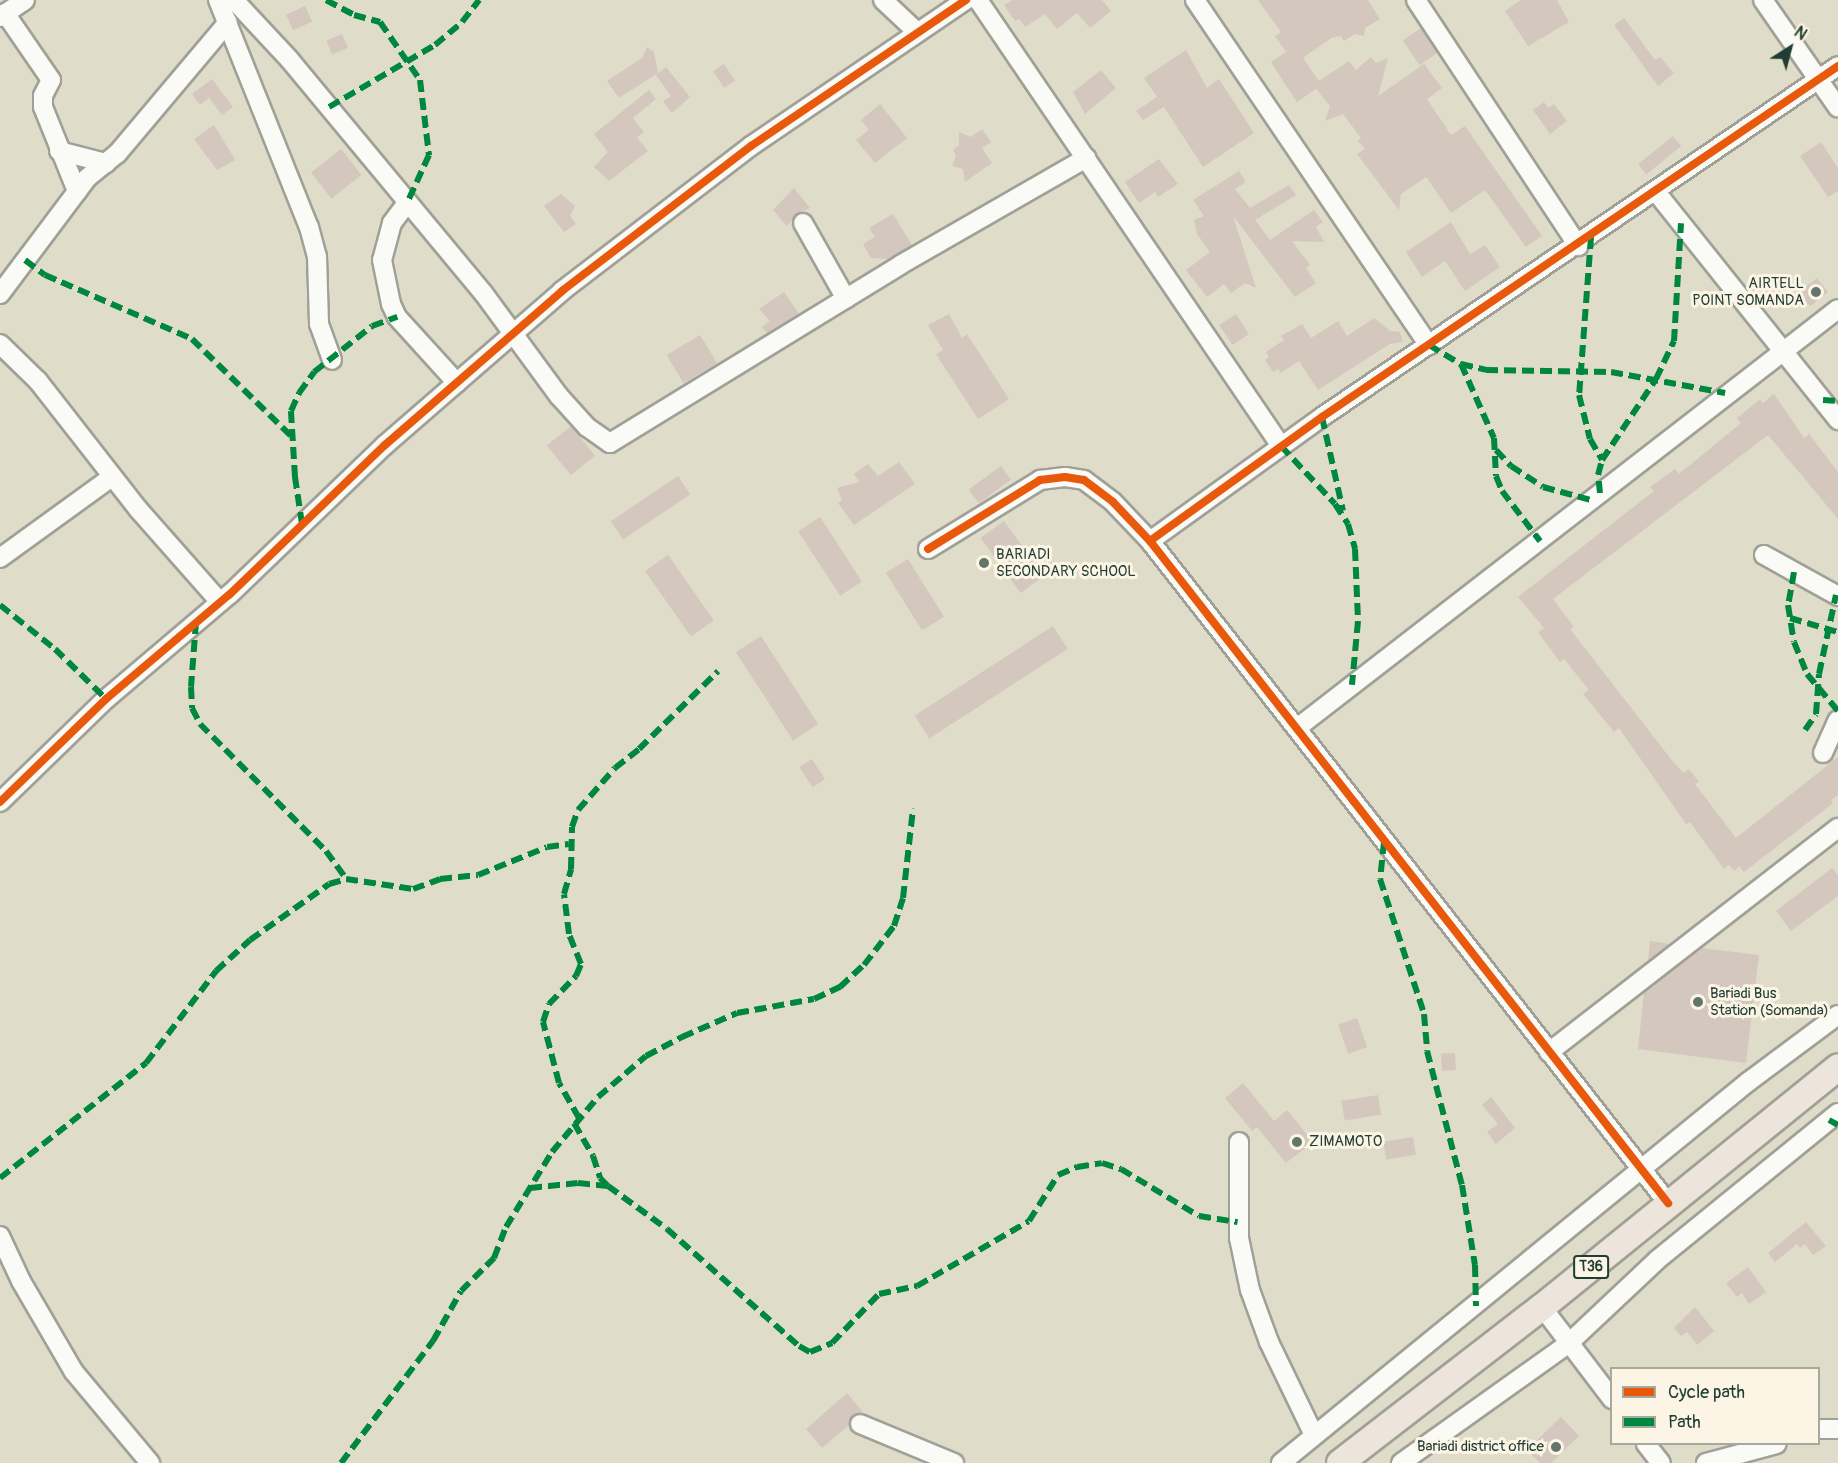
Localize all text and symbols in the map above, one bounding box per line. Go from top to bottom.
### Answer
north arrow [1760,18,1820,78]
text: N [1790,22,1811,45]
place label: AIRTELL POINT SOMANDA [1692,274,1804,309]
marker: AIRTELL POINT SOMANDA [1809,285,1823,299]
place label: BARIADI SECONDARY SCHOOL [996,545,1136,580]
marker: BARIADI SECONDARY SCHOOL [977,556,991,570]
place label: Bariadi Bus Station (Somanda) [1710,984,1829,1019]
marker: Bariadi Bus Station (Somanda) [1691,995,1705,1009]
place label: ZIMAMOTO [1309,1133,1382,1151]
marker: ZIMAMOTO [1290,1135,1304,1149]
road number: T36 [1573,1256,1609,1278]
legend [1610,1367,1820,1445]
text: Cycle path [1668,1381,1745,1404]
text: Path [1668,1411,1701,1434]
place label: Bariadi district office [1417,1438,1544,1456]
marker: Bariadi district office [1549,1440,1563,1454]

